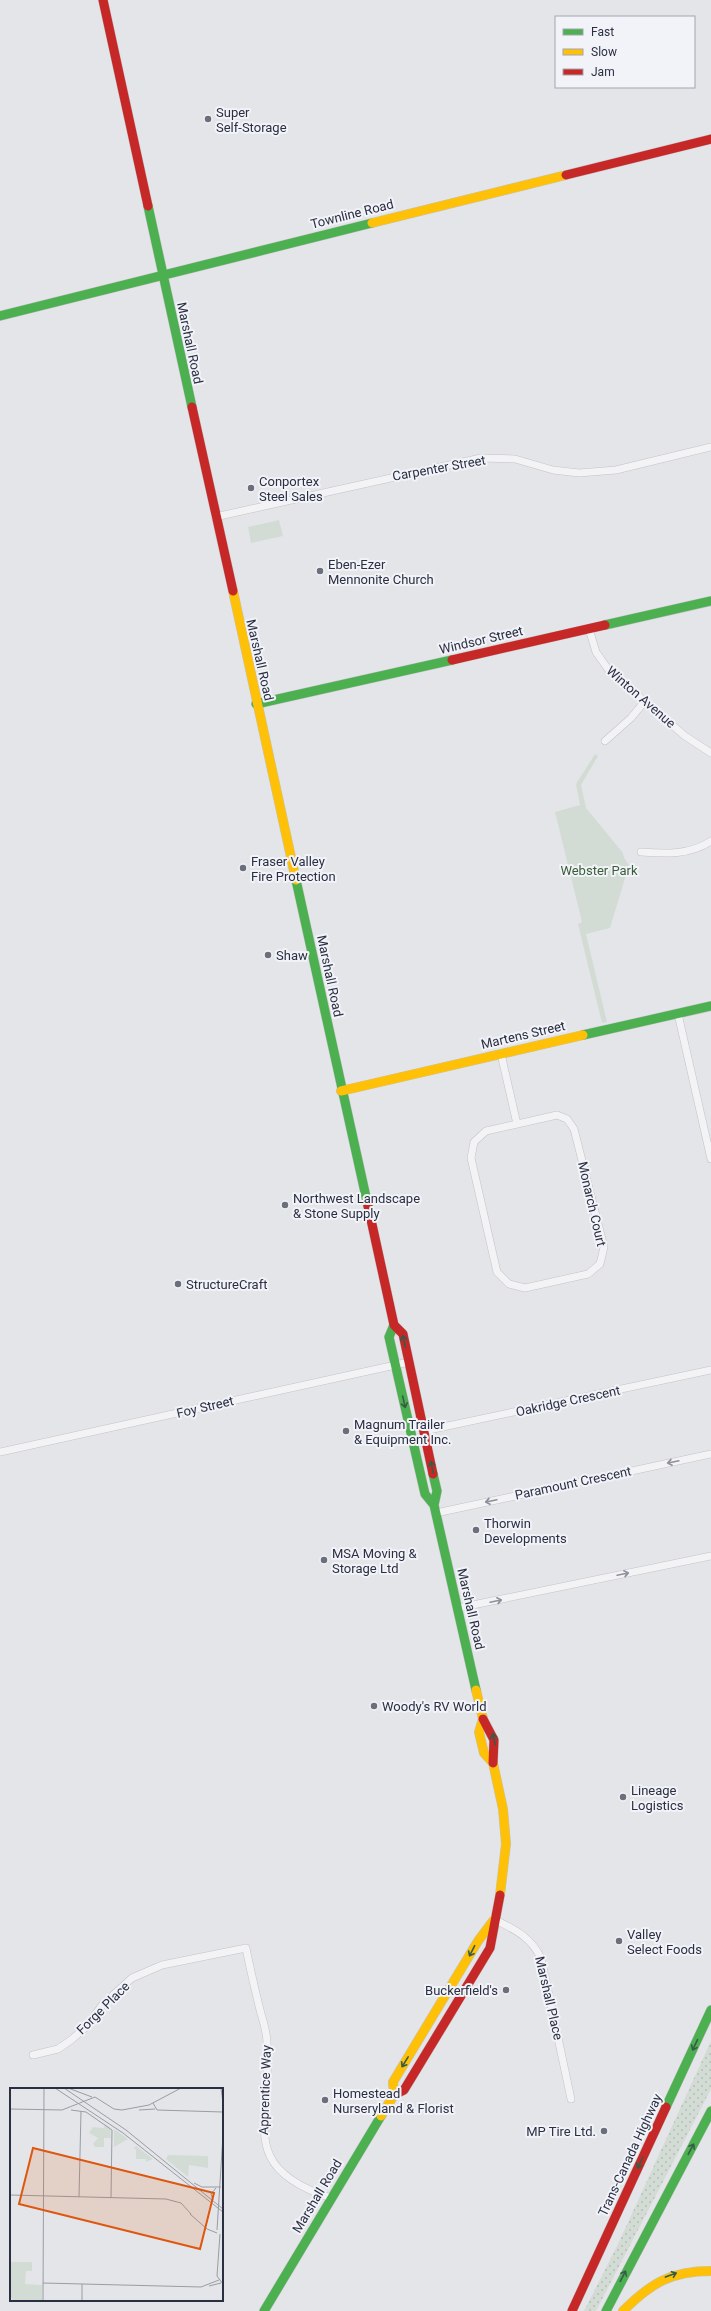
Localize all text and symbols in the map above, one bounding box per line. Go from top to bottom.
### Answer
legend [555,16,695,88]
text: Fast [591,25,614,39]
text: Slow [591,45,617,59]
text: Jam [591,65,615,79]
place label: Super Self-Storage [216,105,287,135]
marker: Super Self-Storage [203,114,213,124]
street label: Townline Road [309,196,395,232]
street label: Marshall Road [174,301,206,385]
street label: Carpenter Street [391,452,487,484]
place label: Conportex Steel Sales [259,474,323,504]
marker: Conportex Steel Sales [246,483,256,493]
place label: Eben-Ezer Mennonite Church [328,557,434,587]
marker: Eben-Ezer Mennonite Church [315,566,325,576]
street label: Marshall Road [243,618,277,702]
street label: Windsor Street [438,623,524,657]
street label: Winton Avenue [604,663,679,731]
place label: Fraser Valley Fire Protection [251,854,336,884]
marker: Fraser Valley Fire Protection [238,863,248,873]
park label: Webster Park [560,863,638,878]
street label: Marshall Road [314,934,346,1018]
place label: Shaw [276,948,308,963]
marker: Shaw [263,950,273,960]
street label: Martens Street [480,1018,566,1052]
street label: Monarch Court [575,1160,609,1248]
place label: Northwest Landscape & Stone Supply [293,1191,420,1221]
marker: Northwest Landscape & Stone Supply [280,1200,290,1210]
place label: StructureCraft [186,1277,267,1292]
marker: StructureCraft [173,1279,183,1289]
one-way arrow [400,1335,408,1348]
street label: Oakridge Crescent [514,1383,622,1419]
street label: Foy Street [175,1393,235,1421]
one-way arrow [401,1396,409,1409]
place label: Magnum Trailer & Equipment Inc. [354,1417,452,1447]
marker: Magnum Trailer & Equipment Inc. [341,1426,351,1436]
one-way arrow [667,1458,680,1466]
one-way arrow [428,1460,435,1473]
street label: Paramount Crescent [513,1463,633,1503]
one-way arrow [485,1497,498,1505]
place label: Thorwin Developments [484,1516,567,1546]
marker: Thorwin Developments [471,1525,481,1535]
place label: MSA Moving & Storage Ltd [332,1546,418,1576]
marker: MSA Moving & Storage Ltd [319,1555,329,1565]
street label: Marshall Road [454,1567,488,1651]
one-way arrow [617,1570,630,1578]
one-way arrow [489,1596,502,1604]
place label: Woody's RV World [382,1699,486,1714]
marker: Woody's RV World [369,1701,379,1711]
one-way arrow [490,1733,498,1746]
place label: Lineage Logistics [631,1783,684,1813]
marker: Lineage Logistics [618,1792,628,1802]
place label: Valley Select Foods [627,1927,702,1957]
marker: Valley Select Foods [614,1936,624,1946]
one-way arrow [468,1945,476,1957]
street label: Marshall Place [532,1955,566,2041]
street label: Forge Place [74,1978,133,2037]
place label: Buckerfield's [425,1983,498,1998]
marker: Buckerfield's [501,1985,511,1995]
one-way arrow [691,2039,698,2051]
street label: Apprentice Way [256,2045,274,2135]
one-way arrow [401,2056,409,2068]
place label: Homestead Nurseryland & Florist [333,2086,454,2116]
inset map [10,2088,223,2301]
street label: Trans-Canada Highway [595,2091,665,2219]
marker: Homestead Nurseryland & Florist [320,2095,330,2105]
place label: MP Tire Ltd. [526,2124,596,2139]
marker: MP Tire Ltd. [599,2126,609,2136]
one-way arrow [688,2143,695,2155]
street label: Marshall Road [289,2156,345,2236]
one-way arrow [636,2157,643,2169]
one-way arrow [620,2270,627,2282]
one-way arrow [664,2271,676,2279]

